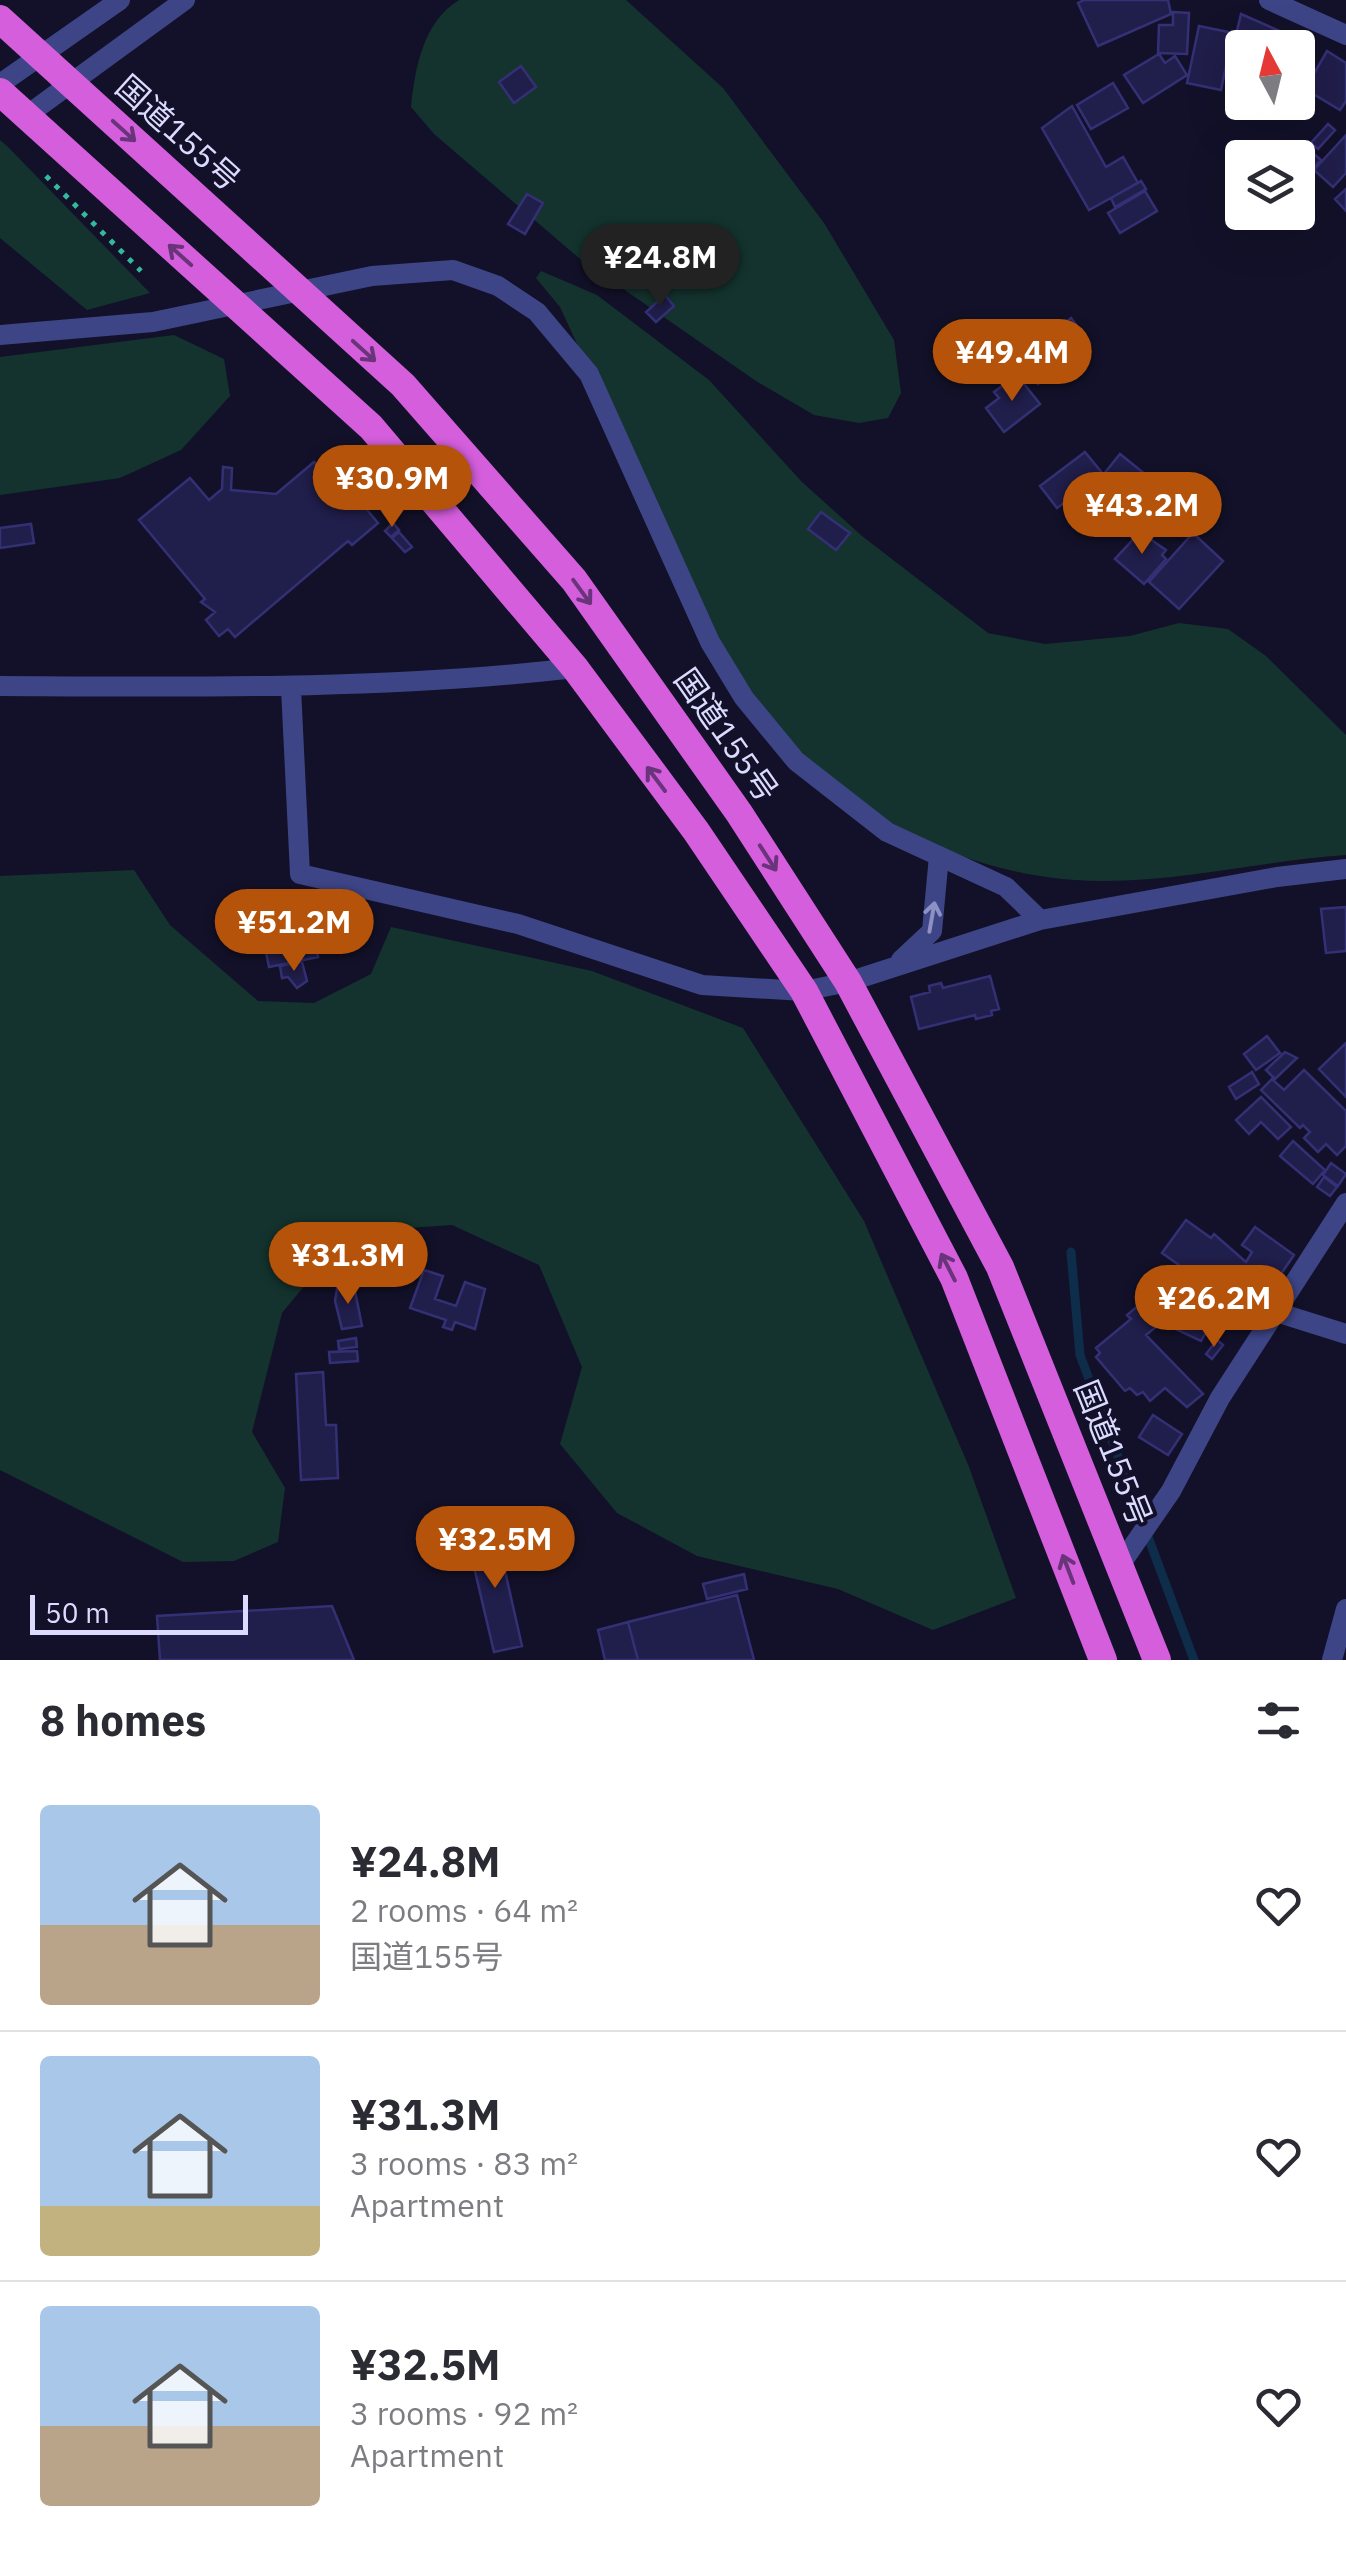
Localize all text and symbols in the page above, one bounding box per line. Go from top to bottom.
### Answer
north arrow [1225,30,1315,120]
map controls [1225,30,1315,230]
street label: 国道155号 [108,65,250,199]
one-way arrow [111,119,137,143]
button: layers [1225,140,1315,230]
pin: ¥24.8M [579,224,741,309]
text: ¥24.8M [603,235,717,277]
one-way arrow [168,244,193,267]
pin: ¥49.4M [931,319,1093,404]
text: ¥49.4M [955,330,1069,372]
one-way arrow [351,338,377,362]
pin: ¥30.9M [311,445,473,530]
text: ¥30.9M [335,456,449,498]
pin: ¥43.2M [1061,472,1223,557]
text: ¥43.2M [1085,483,1199,525]
one-way arrow [571,577,592,605]
street label: 国道155号 [666,659,788,809]
one-way arrow [646,766,667,793]
one-way arrow [758,843,778,872]
pin: ¥51.2M [213,889,375,974]
text: ¥51.2M [237,900,351,942]
one-way arrow [923,902,942,934]
pin: ¥31.3M [267,1222,429,1307]
text: ¥31.3M [291,1233,405,1275]
one-way arrow [938,1253,957,1282]
pin: ¥26.2M [1133,1265,1295,1350]
text: ¥26.2M [1157,1276,1271,1318]
street label: 国道155号 [1066,1374,1162,1532]
pin: ¥32.5M [414,1506,576,1591]
text: ¥32.5M [438,1517,552,1559]
one-way arrow [1057,1555,1075,1585]
scale bar [30,1590,248,1634]
text: 50 m [45,1594,110,1631]
text: 8 homes [40,1693,206,1748]
icon: filters [1251,1693,1306,1748]
text: ¥24.8M [350,1834,500,1889]
icon: home [120,1845,240,1965]
icon: heart [1251,1878,1306,1933]
text: 2 rooms · 64 m² [350,1889,578,1931]
text: 国道155号 [350,1935,504,1977]
text: ¥31.3M [350,2087,500,2142]
icon: home [120,2096,240,2216]
icon: heart [1251,2129,1306,2184]
text: 3 rooms · 83 m² [350,2142,578,2184]
text: Apartment [350,2184,504,2226]
text: ¥32.5M [350,2337,500,2392]
icon: home [120,2346,240,2466]
icon: heart [1251,2379,1306,2434]
text: 3 rooms · 92 m² [350,2392,578,2434]
text: Apartment [350,2434,504,2476]

